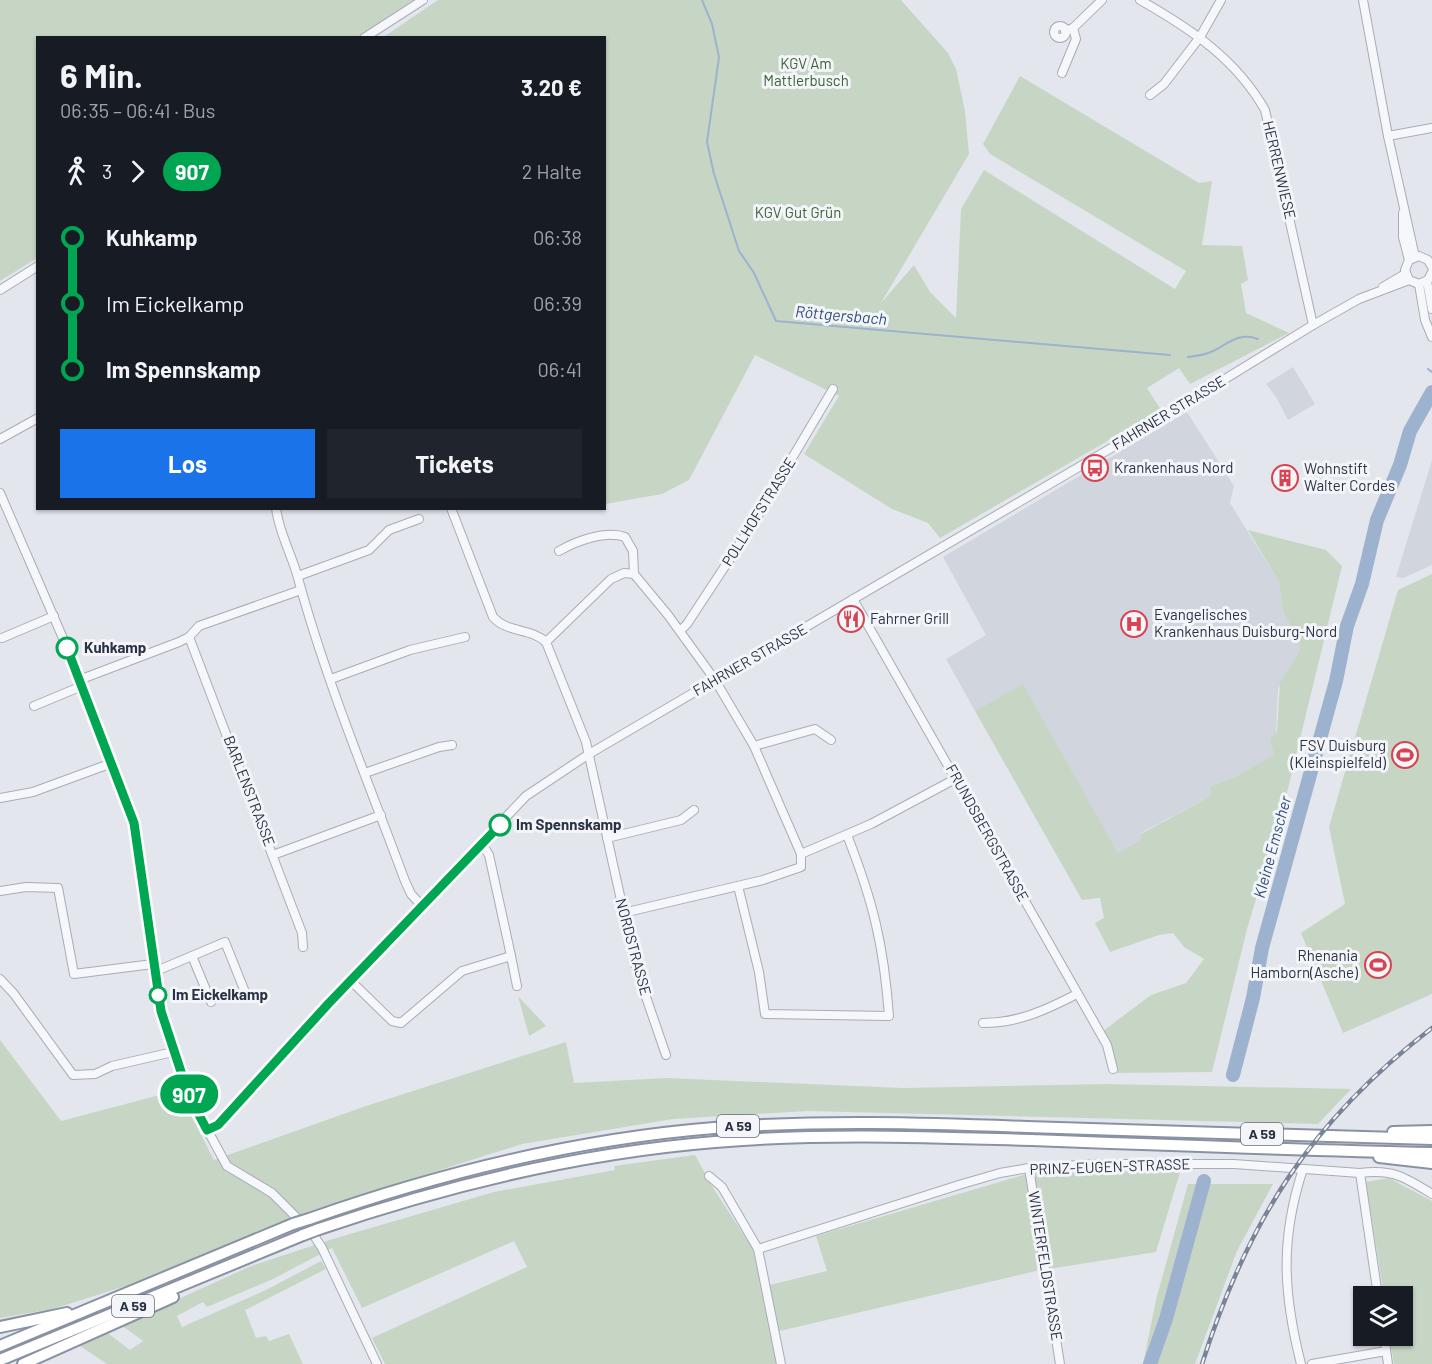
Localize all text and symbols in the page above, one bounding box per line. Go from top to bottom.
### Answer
park label: KGV Am Mattlerbusch [763,54,849,89]
text: 6 Min. [60,55,143,95]
text: 3.20 € [521,74,582,100]
text: 06:35 – 06:41 · Bus [60,98,215,122]
street label: HERRENWIESE [1260,119,1300,221]
icon: walk [60,155,93,188]
icon: forward [121,155,154,188]
text: 3 [102,159,112,183]
text: 907 [175,159,209,184]
text: 2 Halte [522,159,582,183]
park label: KGV Gut Grün [755,203,841,221]
text: Kuhkamp [106,224,198,250]
text: 06:38 [533,225,582,249]
text: Im Eickelkamp [106,290,244,316]
text: 06:39 [533,291,582,315]
water label: Röttgersbach [794,301,888,328]
text: Im Spennskamp [106,356,261,382]
text: 06:41 [537,357,582,381]
street label: FAHRNER STRASSE [1109,371,1228,453]
button: Los [60,429,315,498]
button: Tickets [327,429,582,498]
bus stop icon: Krankenhaus Nord [1080,453,1110,483]
street label: POLLHOFSTRASSE [717,454,799,569]
place label: Krankenhaus Nord [1114,458,1234,476]
place label: Wohnstift Walter Cordes [1304,459,1395,494]
building icon: Wohnstift Walter Cordes [1270,463,1300,493]
restaurant icon: Fahrner Grill [836,604,866,634]
place label: Evangelisches Krankenhaus Duisburg-Nord [1154,605,1337,640]
place label: Fahrner Grill [870,609,949,627]
hospital icon: Evangelisches Krankenhaus Duisburg-Nord [1119,609,1149,639]
street label: FAHRNER STRASSE [689,619,810,699]
marker: Kuhkamp [56,637,78,659]
place label: Kuhkamp [84,638,146,656]
street label: BARLENSTRASSE [221,733,279,848]
place label: FSV Duisburg (Kleinspielfeld) [1290,736,1386,771]
sports icon: FSV Duisburg (Kleinspielfeld) [1390,740,1420,770]
street label: FRUNDSBERGSTRASSE [943,761,1033,904]
water label: Kleine Emscher [1249,792,1295,900]
marker: Im Spennskamp [489,814,511,836]
place label: Im Spennskamp [516,815,622,833]
street label: NORDSTRASSE [612,896,656,997]
place label: Rhenania Hamborn(Asche) [1250,946,1358,981]
sports icon: Rhenania Hamborn(Asche) [1363,950,1393,980]
place label: Im Eickelkamp [172,985,268,1003]
marker: Im Eickelkamp [149,986,167,1004]
line badge: 907 [154,1074,224,1114]
text: 907 [172,1082,206,1107]
road number: A 59 [717,1115,759,1137]
road number: A 59 [1241,1123,1283,1145]
street label: PRINZ-EUGEN-STRASSE [1029,1154,1191,1178]
street label: WINTERFELDSTRASSE [1025,1190,1067,1342]
map controls [1353,1286,1413,1346]
button: layers [1353,1286,1413,1346]
road number: A 59 [112,1295,154,1317]

